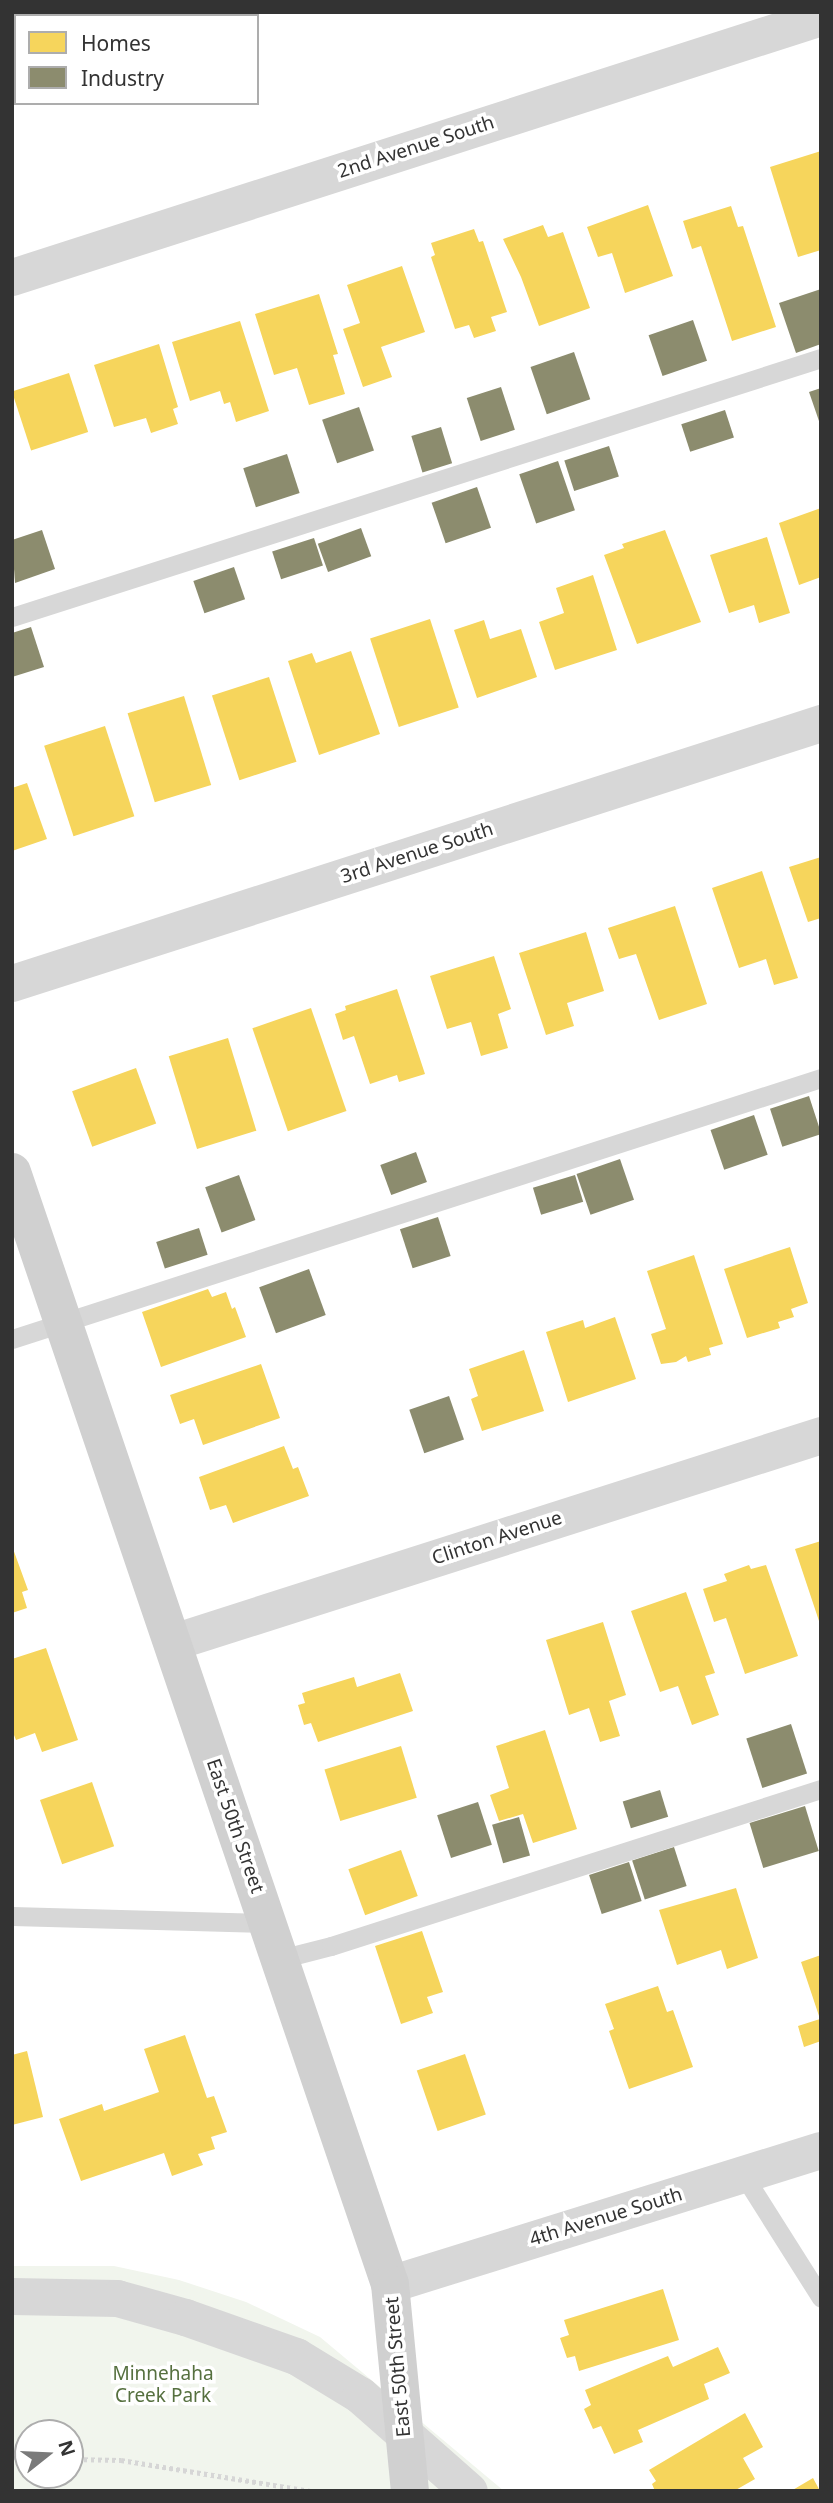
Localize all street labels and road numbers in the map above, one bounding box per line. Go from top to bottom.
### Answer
street label: 2nd Avenue South [335,111,497,183]
street label: 3rd Avenue South [338,818,496,888]
street label: Clinton Avenue [429,1506,565,1570]
street label: East 50th Street [201,1756,269,1896]
street label: 4th Avenue South [527,2183,685,2251]
street label: East 50th Street [381,2296,415,2438]

